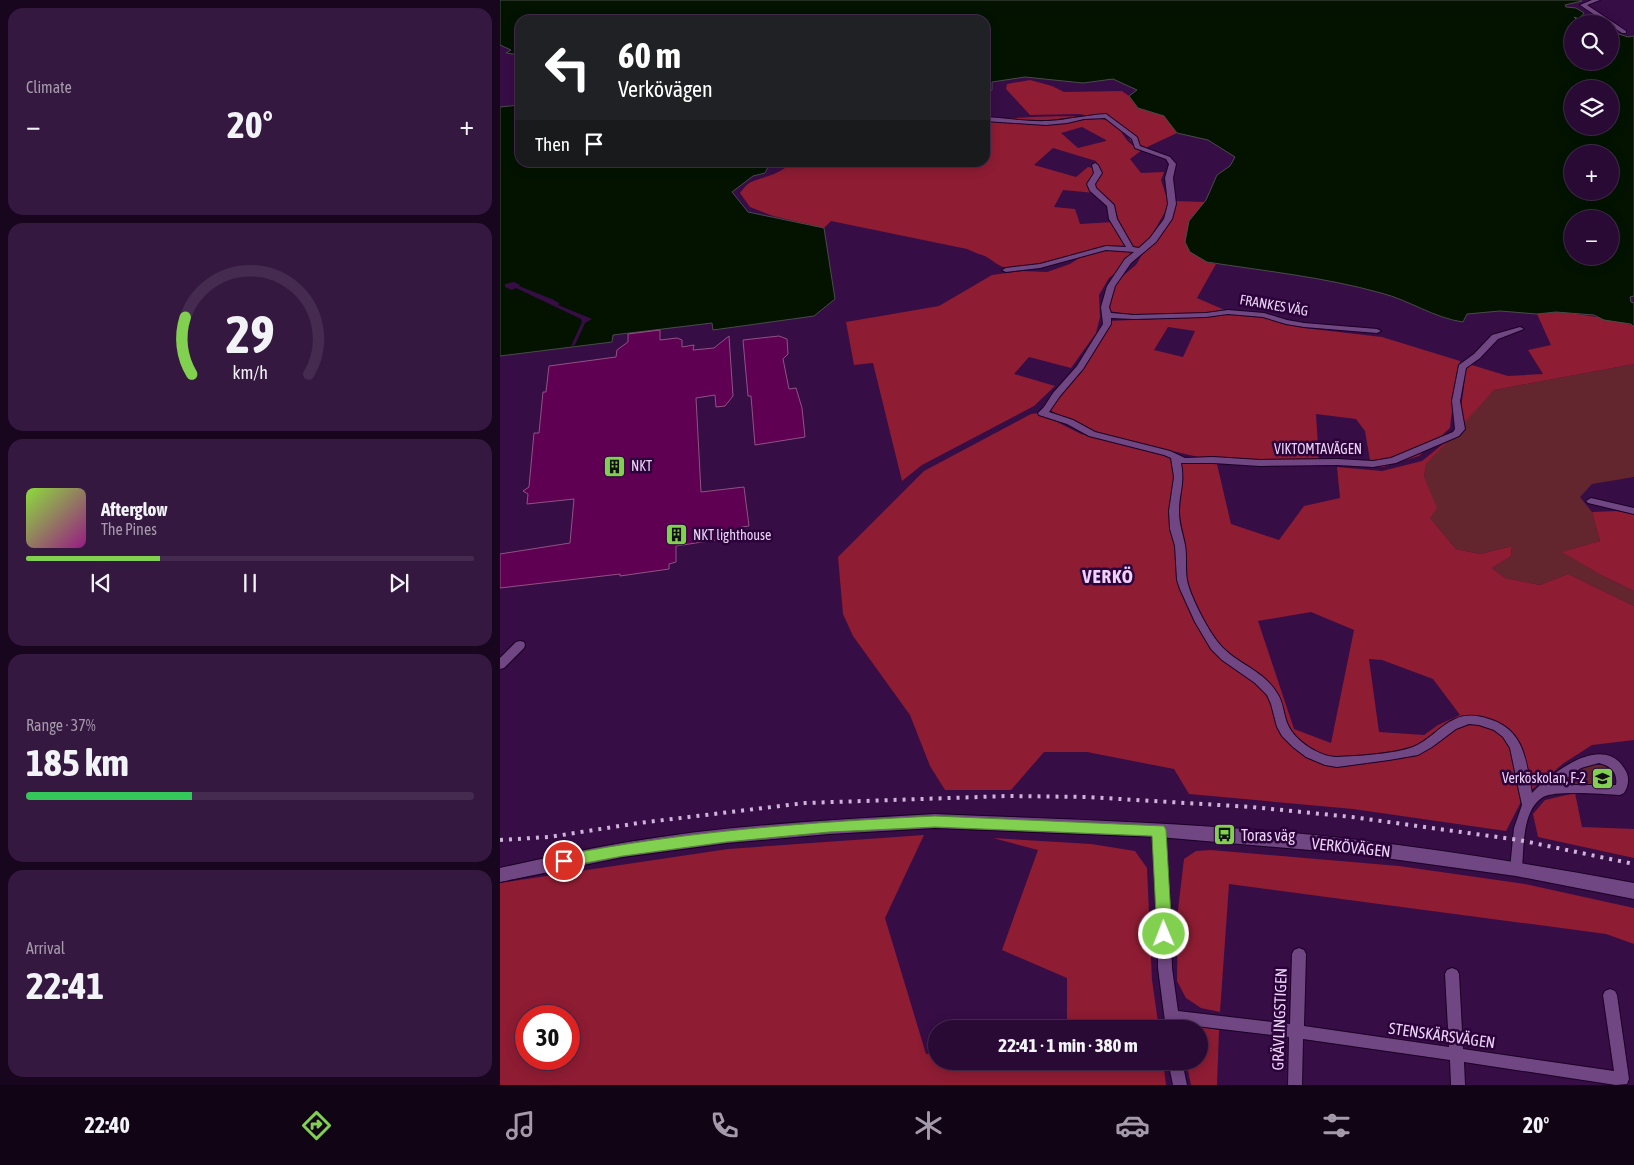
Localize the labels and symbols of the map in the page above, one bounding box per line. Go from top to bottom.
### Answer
street label: FRANKES VÄG [1239,291,1309,319]
street label: VIKTOMTAVÄGEN [1274,441,1362,457]
building icon: NKT [603,454,627,478]
place label: NKT [631,458,652,474]
building icon: NKT lighthouse [665,523,689,547]
place label: NKT lighthouse [693,527,771,543]
district label: VERKÖ [1081,565,1134,587]
school or university icon: Verköskolan, F-2 [1590,766,1614,790]
place label: Verköskolan, F-2 [1502,770,1586,786]
bus stop icon: Toras väg [1213,823,1237,847]
place label: Toras väg [1241,826,1295,845]
street label: VERKÖVÄGEN [1311,834,1391,860]
pin [543,840,585,882]
position arrow [1137,907,1189,959]
street label: GRÄVLINGSTIGEN [1268,967,1290,1071]
speed limit sign: 30 [515,1005,580,1070]
street label: STENSKÄRSVÄGEN [1388,1019,1496,1051]

